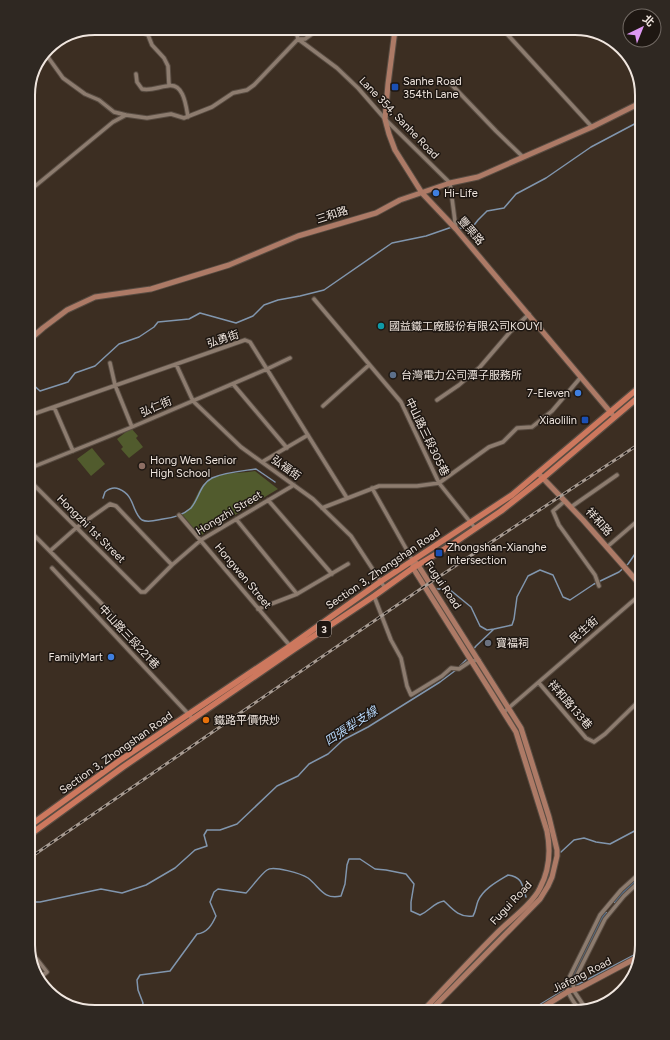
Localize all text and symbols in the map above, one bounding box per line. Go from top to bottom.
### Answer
north arrow [622,8,662,48]
text: 北 [640,13,657,30]
street label: Lane 354, Sanhe Road [356,74,442,162]
place label: Sanhe Road 354th Lane [403,75,462,101]
marker: Sanhe Road 354th Lane [390,82,400,92]
place label: Hi-Life [444,187,478,200]
marker: Hi-Life [431,188,441,198]
street label: 三和路 [314,204,350,226]
street label: 豐栗路 [455,214,487,248]
place label: 國益鐵工廠股份有限公司KOUYI [389,320,543,333]
marker: 國益鐵工廠股份有限公司KOUYI [376,321,386,331]
street label: 弘勇街 [205,328,241,350]
place label: 台灣電力公司潭子服務所 [401,369,522,382]
marker: 台灣電力公司潭子服務所 [388,370,398,380]
place label: 7-Eleven [527,387,570,400]
marker: 7-Eleven [573,388,583,398]
street label: 弘仁街 [138,395,174,419]
street label: 中山路三段305巷 [402,396,452,478]
place label: Xiaolilin [540,414,577,427]
marker: Xiaolilin [580,415,590,425]
street label: 弘福街 [269,453,303,483]
place label: Hong Wen Senior High School [150,454,237,480]
marker: Hong Wen Senior High School [137,461,147,471]
street label: Hongzhi Street [194,488,264,538]
street label: Hongzhi 1st Street [54,492,128,566]
street label: 祥和路 [583,505,615,539]
street label: Section 3, Zhongshan Road [323,526,443,612]
street label: Hongwen Street [212,541,274,611]
place label: Zhongshan-Xianghe Intersection [447,541,546,567]
marker: Zhongshan-Xianghe Intersection [434,548,444,558]
street label: Fugui Road [422,558,464,612]
street label: 中山路三段221巷 [96,602,162,672]
street label: 民生街 [567,614,601,646]
road number: 3 [317,621,331,637]
place label: 寶福祠 [496,637,529,650]
marker: 寶福祠 [483,638,493,648]
place label: FamilyMart [49,651,103,664]
marker: FamilyMart [106,652,116,662]
street label: 祥和路133巷 [545,678,595,732]
water label: 四張犁支線 [322,703,382,748]
street label: Section 3, Zhongshan Road [57,709,175,797]
place label: 鐵路平價快炒 [214,714,280,727]
marker: 鐵路平價快炒 [201,715,211,725]
street label: Fugui Road [487,878,535,928]
street label: Jiafeng Road [550,955,614,995]

